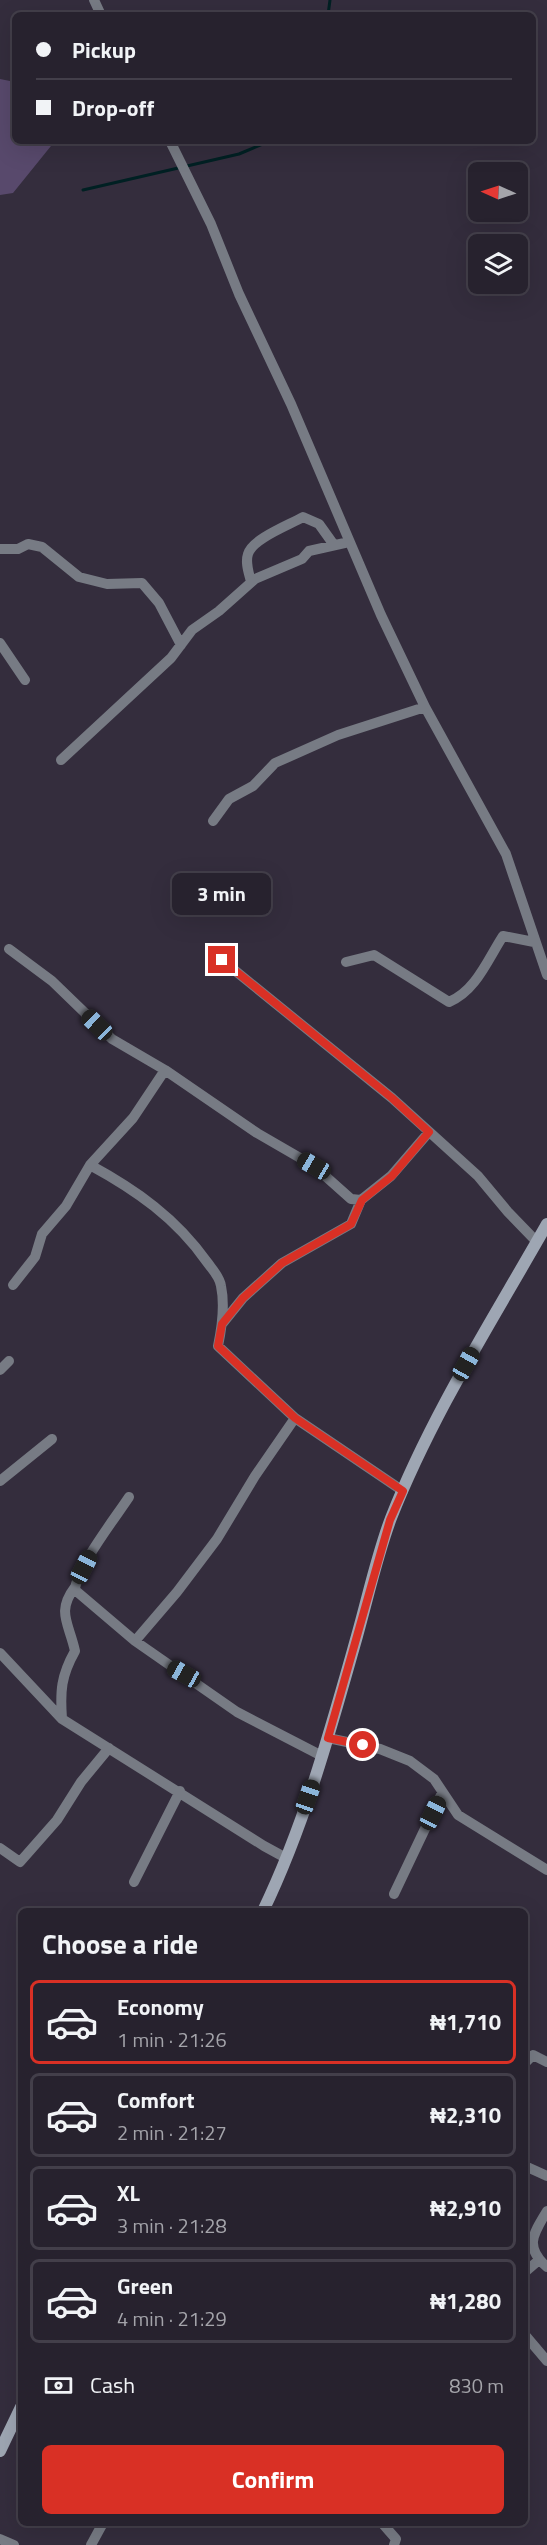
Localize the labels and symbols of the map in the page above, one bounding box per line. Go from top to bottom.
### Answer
north arrow [468,162,528,222]
callout: 3 min [172,873,272,915]
route end [208,946,235,973]
car [78,1006,116,1044]
car [294,1149,334,1183]
car [449,1344,483,1384]
car [68,1547,100,1587]
car [164,1657,204,1691]
route start [349,1731,376,1758]
car [294,1777,322,1817]
car [417,1793,449,1833]

